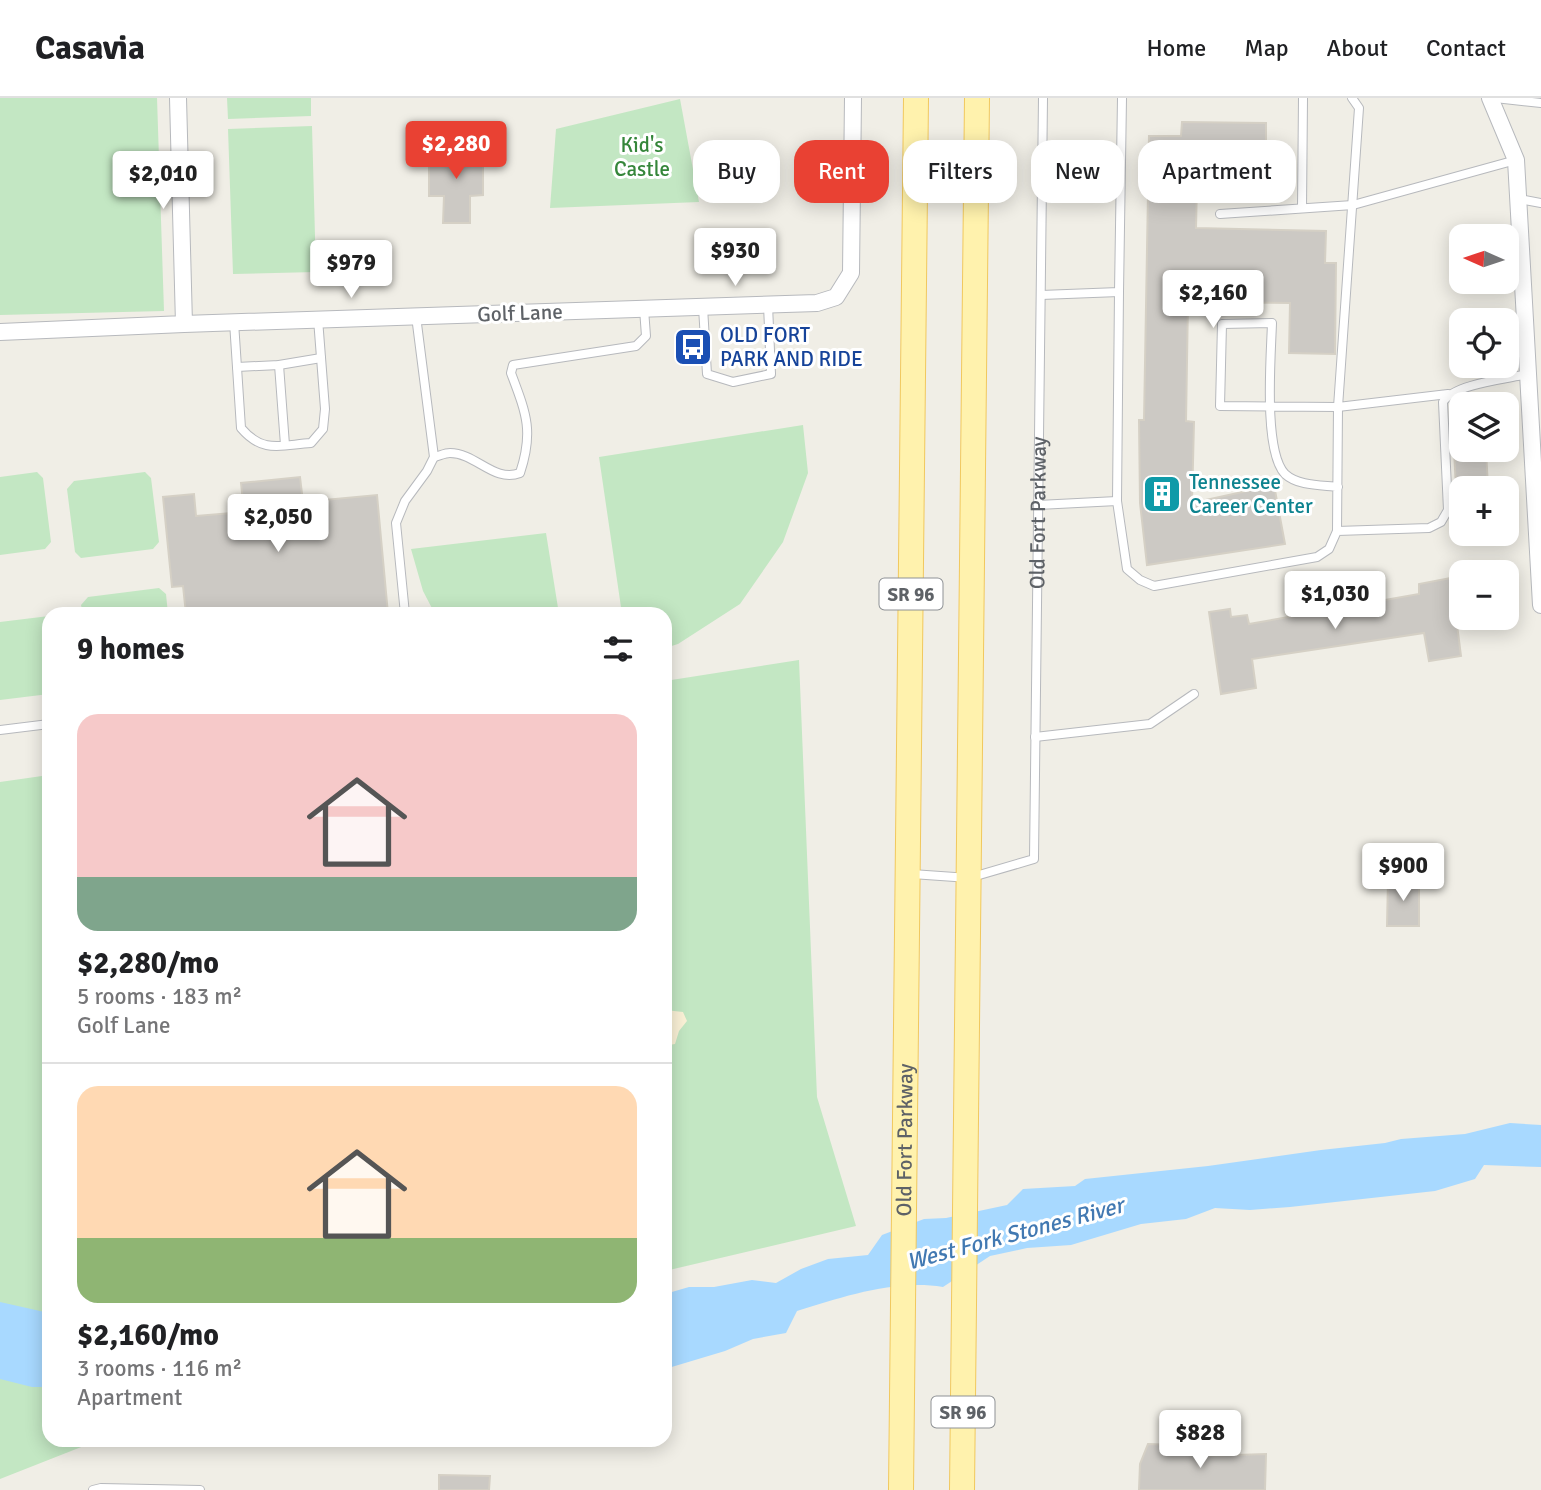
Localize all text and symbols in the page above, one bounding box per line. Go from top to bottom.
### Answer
text: Casavia [35,28,145,69]
text: Home [1146,33,1206,63]
text: Map [1244,33,1289,63]
text: About [1327,33,1388,63]
text: Contact [1426,33,1506,63]
pin: $2,280 [399,122,513,181]
text: $2,280 [422,129,490,158]
park label: Kid's Castle [614,132,670,182]
chip: Buy [693,140,780,203]
chip: Rent [794,140,889,203]
chip: Filters [903,140,1017,203]
chip: New [1031,140,1124,203]
chip: Apartment [1138,140,1296,203]
pin: $2,010 [106,152,220,211]
text: $2,010 [129,159,197,188]
north arrow [1449,224,1519,294]
map controls [1449,224,1519,630]
pin: $930 [694,228,776,288]
text: $930 [710,236,760,265]
pin: $979 [310,240,392,300]
text: $979 [326,248,376,277]
pin: $2,160 [1156,271,1270,330]
text: $2,160 [1179,278,1247,307]
street label: Golf Lane [477,299,563,327]
button: locate [1449,308,1519,378]
place label: OLD FORT PARK AND RIDE [720,322,863,372]
bus stop icon: OLD FORT PARK AND RIDE [672,326,714,368]
button: layers [1449,392,1519,462]
street label: Old Fort Parkway [1024,436,1052,589]
place label: Tennessee Career Center [1189,469,1313,519]
building icon: Tennessee Career Center [1141,473,1183,515]
button: + [1449,476,1519,546]
pin: $2,050 [221,494,335,554]
text: $2,050 [244,502,312,531]
button: − [1449,560,1519,630]
pin: $1,030 [1278,572,1392,631]
road number: SR 96 [880,579,942,610]
text: $1,030 [1301,579,1369,608]
icon: filters [599,630,637,668]
text: 9 homes [77,631,184,668]
icon: home [294,759,420,885]
pin: $900 [1362,844,1444,903]
text: $900 [1378,851,1428,880]
text: $2,280/mo [77,945,219,982]
text: 5 rooms · 183 m² [77,982,242,1011]
text: Golf Lane [77,1011,171,1040]
street label: Old Fort Parkway [891,1063,919,1216]
icon: home [294,1131,420,1257]
water label: West Fork Stones River [903,1190,1130,1276]
text: $2,160/mo [77,1317,219,1354]
text: 3 rooms · 116 m² [77,1354,242,1383]
text: Apartment [77,1383,182,1412]
road number: SR 96 [932,1396,995,1428]
pin: $828 [1159,1410,1241,1470]
text: $828 [1175,1418,1225,1447]

